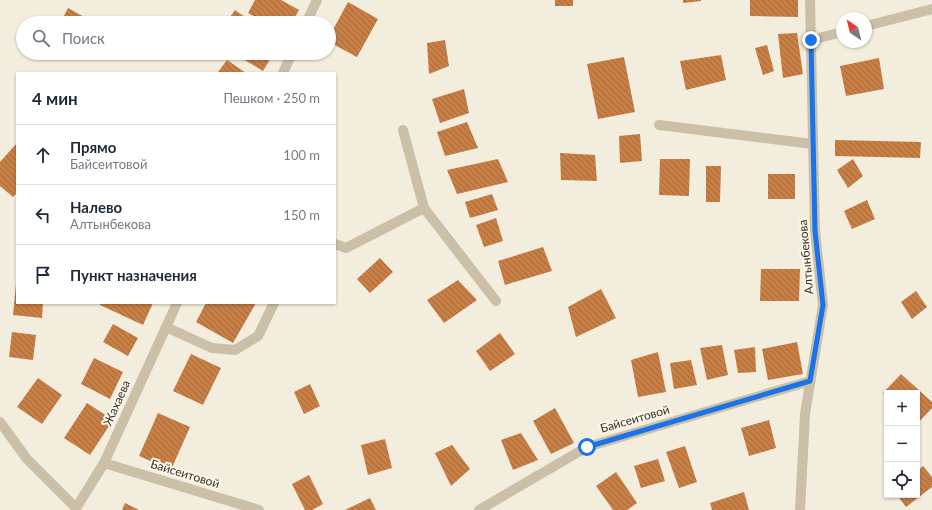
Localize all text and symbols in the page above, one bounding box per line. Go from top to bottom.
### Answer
north arrow [836,12,872,48]
search box [16,16,336,60]
icon: search [30,27,52,49]
text: Поиск [62,29,105,47]
route end [802,31,820,49]
text: 4 мин [32,88,78,109]
text: Пешком · 250 m [223,90,320,106]
text: Прямо [70,138,116,156]
icon: ahead [32,144,54,166]
text: 100 m [283,147,320,163]
text: Байсеитовой [70,156,147,172]
text: Налево [70,198,122,216]
icon: left [32,204,54,226]
text: 150 m [283,207,320,223]
text: Алтынбекова [70,216,151,232]
street label: Алтынбекова [795,219,816,295]
icon: arrive [32,264,54,286]
text: Пункт назначения [70,266,197,284]
street label: Жахаева [100,378,133,428]
map controls [884,390,920,498]
button: + [884,390,920,426]
street label: Байсеитовой [598,401,671,436]
button: − [884,426,920,462]
route start [578,438,596,456]
street label: Байсеитовой [149,456,222,491]
button: locate [884,462,920,498]

